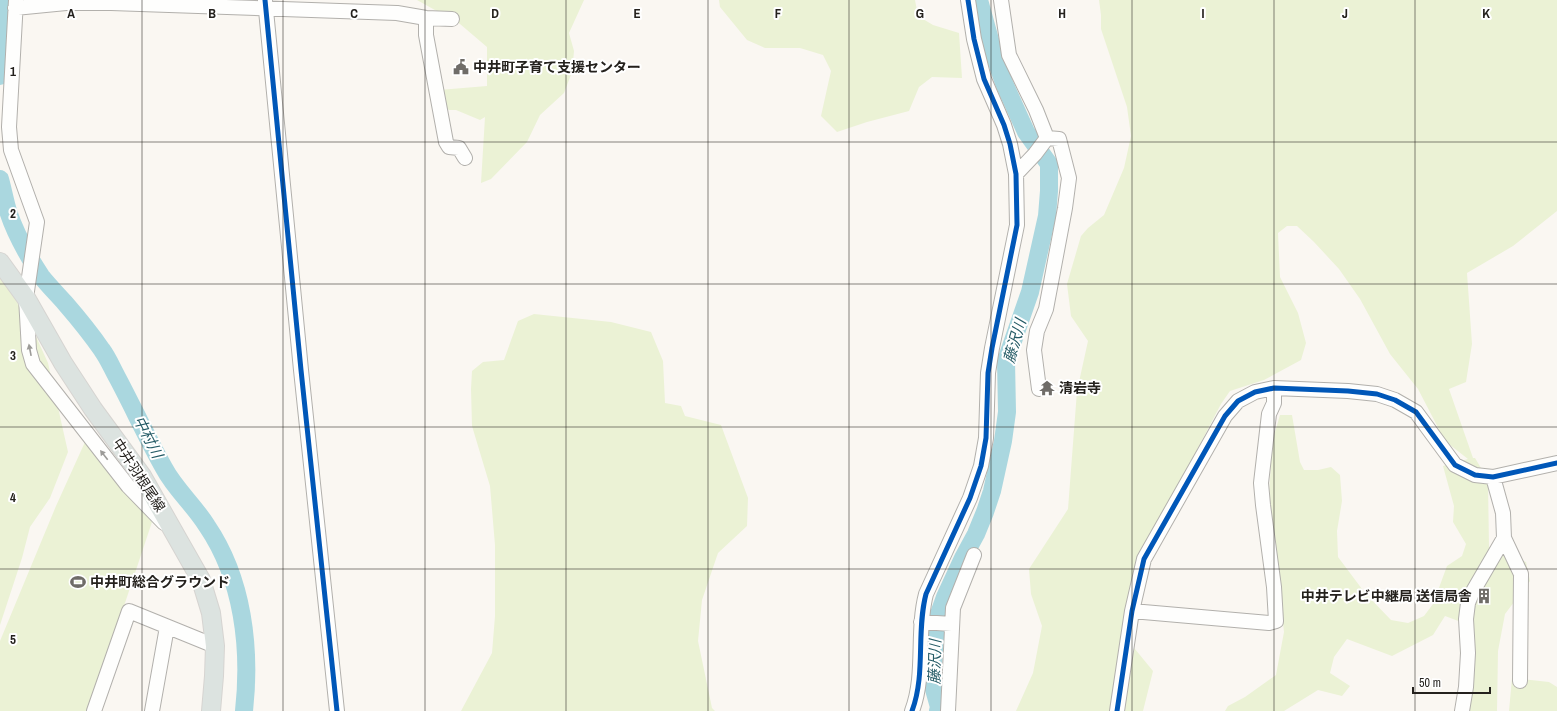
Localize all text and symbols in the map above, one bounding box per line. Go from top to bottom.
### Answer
text: A [67,5,75,22]
text: B [208,5,216,22]
text: C [350,5,358,22]
text: D [491,5,499,22]
text: E [633,5,641,22]
text: F [775,5,782,22]
text: G [916,5,924,22]
text: H [1058,5,1066,22]
text: I [1202,5,1205,22]
text: J [1342,5,1348,22]
text: K [1482,5,1490,22]
public building icon: 中井町子育て支援センター [452,58,470,76]
place label: 中井町子育て支援センター [473,58,641,76]
text: 1 [10,63,16,80]
text: 2 [10,205,16,222]
water label: 藤沢川 [998,314,1031,365]
one-way arrow [26,344,32,356]
text: 3 [10,347,16,364]
temple icon: 清岩寺 [1038,379,1056,397]
place label: 清岩寺 [1059,379,1101,397]
water label: 中村川 [129,412,169,463]
street label: 中井羽根尾線 [109,435,169,515]
one-way arrow [100,450,108,461]
text: 4 [10,489,16,506]
sports icon: 中井町総合グラウンド [69,573,87,591]
place label: 中井町総合グラウンド [90,573,230,591]
place label: 中井テレビ中継局 送信局舎 [1301,587,1472,605]
building icon: 中井テレビ中継局 送信局舎 [1475,587,1493,605]
text: 5 [10,631,16,648]
water label: 藤沢川 [924,637,945,685]
scale bar [1413,669,1490,695]
text: 50 m [1419,675,1441,691]

